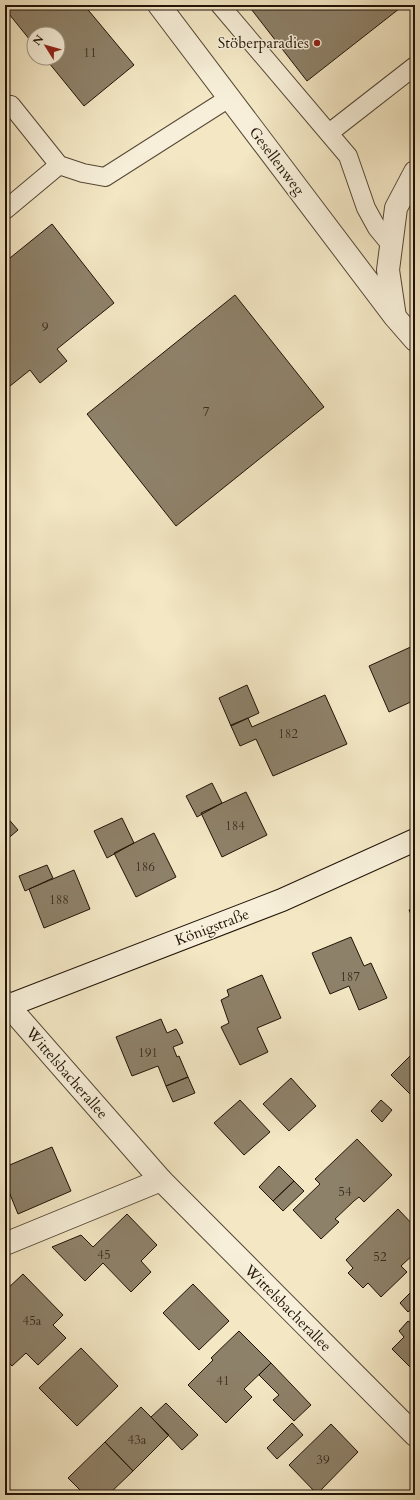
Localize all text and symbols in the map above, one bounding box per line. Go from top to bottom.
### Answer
north arrow [26,26,66,66]
text: N [30,32,48,49]
place label: Stöberparadies [218,33,309,53]
marker: Stöberparadies [312,38,322,48]
house number: 11 [83,44,97,62]
street label: Gesellenweg [245,123,310,200]
house number: 9 [42,318,49,336]
house number: 7 [203,403,210,421]
house number: 182 [278,725,298,743]
house number: 184 [225,817,245,835]
house number: 186 [135,858,155,876]
house number: 188 [49,891,69,909]
street label: Königstraße [172,904,252,950]
house number: 187 [340,968,360,986]
street label: Wittelsbacherallee [21,1022,113,1123]
house number: 191 [138,1044,158,1062]
house number: 54 [338,1183,352,1201]
house number: 45 [97,1246,111,1264]
house number: 52 [373,1248,387,1266]
street label: Wittelsbacherallee [239,1259,336,1356]
house number: 45a [23,1312,42,1330]
house number: 41 [216,1372,230,1390]
house number: 43a [128,1431,147,1449]
house number: 39 [316,1451,330,1469]

